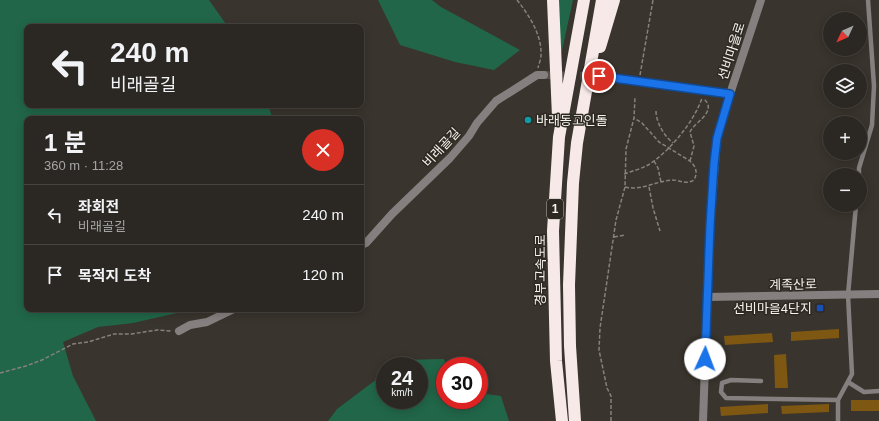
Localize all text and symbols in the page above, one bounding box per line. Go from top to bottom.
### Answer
north arrow [823,12,867,56]
map controls [823,12,867,212]
street label: 선비마을로 [715,20,748,82]
text: 240 m [110,37,189,68]
icon: left [44,40,96,92]
pin [582,59,616,93]
button: layers [823,64,867,108]
icon: arrive [588,65,610,87]
text: 비래골길 [110,75,176,95]
place label: 바래동고인돌 [536,113,608,128]
marker: 바래동고인돌 [523,115,533,125]
button: + [823,116,867,160]
street label: 비래골길 [420,125,463,170]
text: 1 분 [44,129,86,156]
button: close [302,129,344,171]
text: 360 m · 11:28 [44,158,123,173]
button: − [823,168,867,212]
text: 좌회전 [78,198,119,215]
road number: 1 [547,199,563,219]
icon: left [44,204,66,226]
text: 240 m [302,206,344,223]
text: 비래골길 [78,219,126,234]
street label: 경부고속도로 [533,234,548,306]
icon: arrive [44,264,66,286]
text: 120 m [302,266,344,283]
text: 목적지 도착 [78,267,151,284]
street label: 계족산로 [769,277,817,292]
place label: 선비마을4단지 [733,301,812,316]
marker: 선비마을4단지 [815,303,825,313]
position arrow [684,338,726,380]
speed limit sign: 30 [436,357,488,409]
text: 24 [391,367,413,389]
text: km/h [391,387,413,398]

